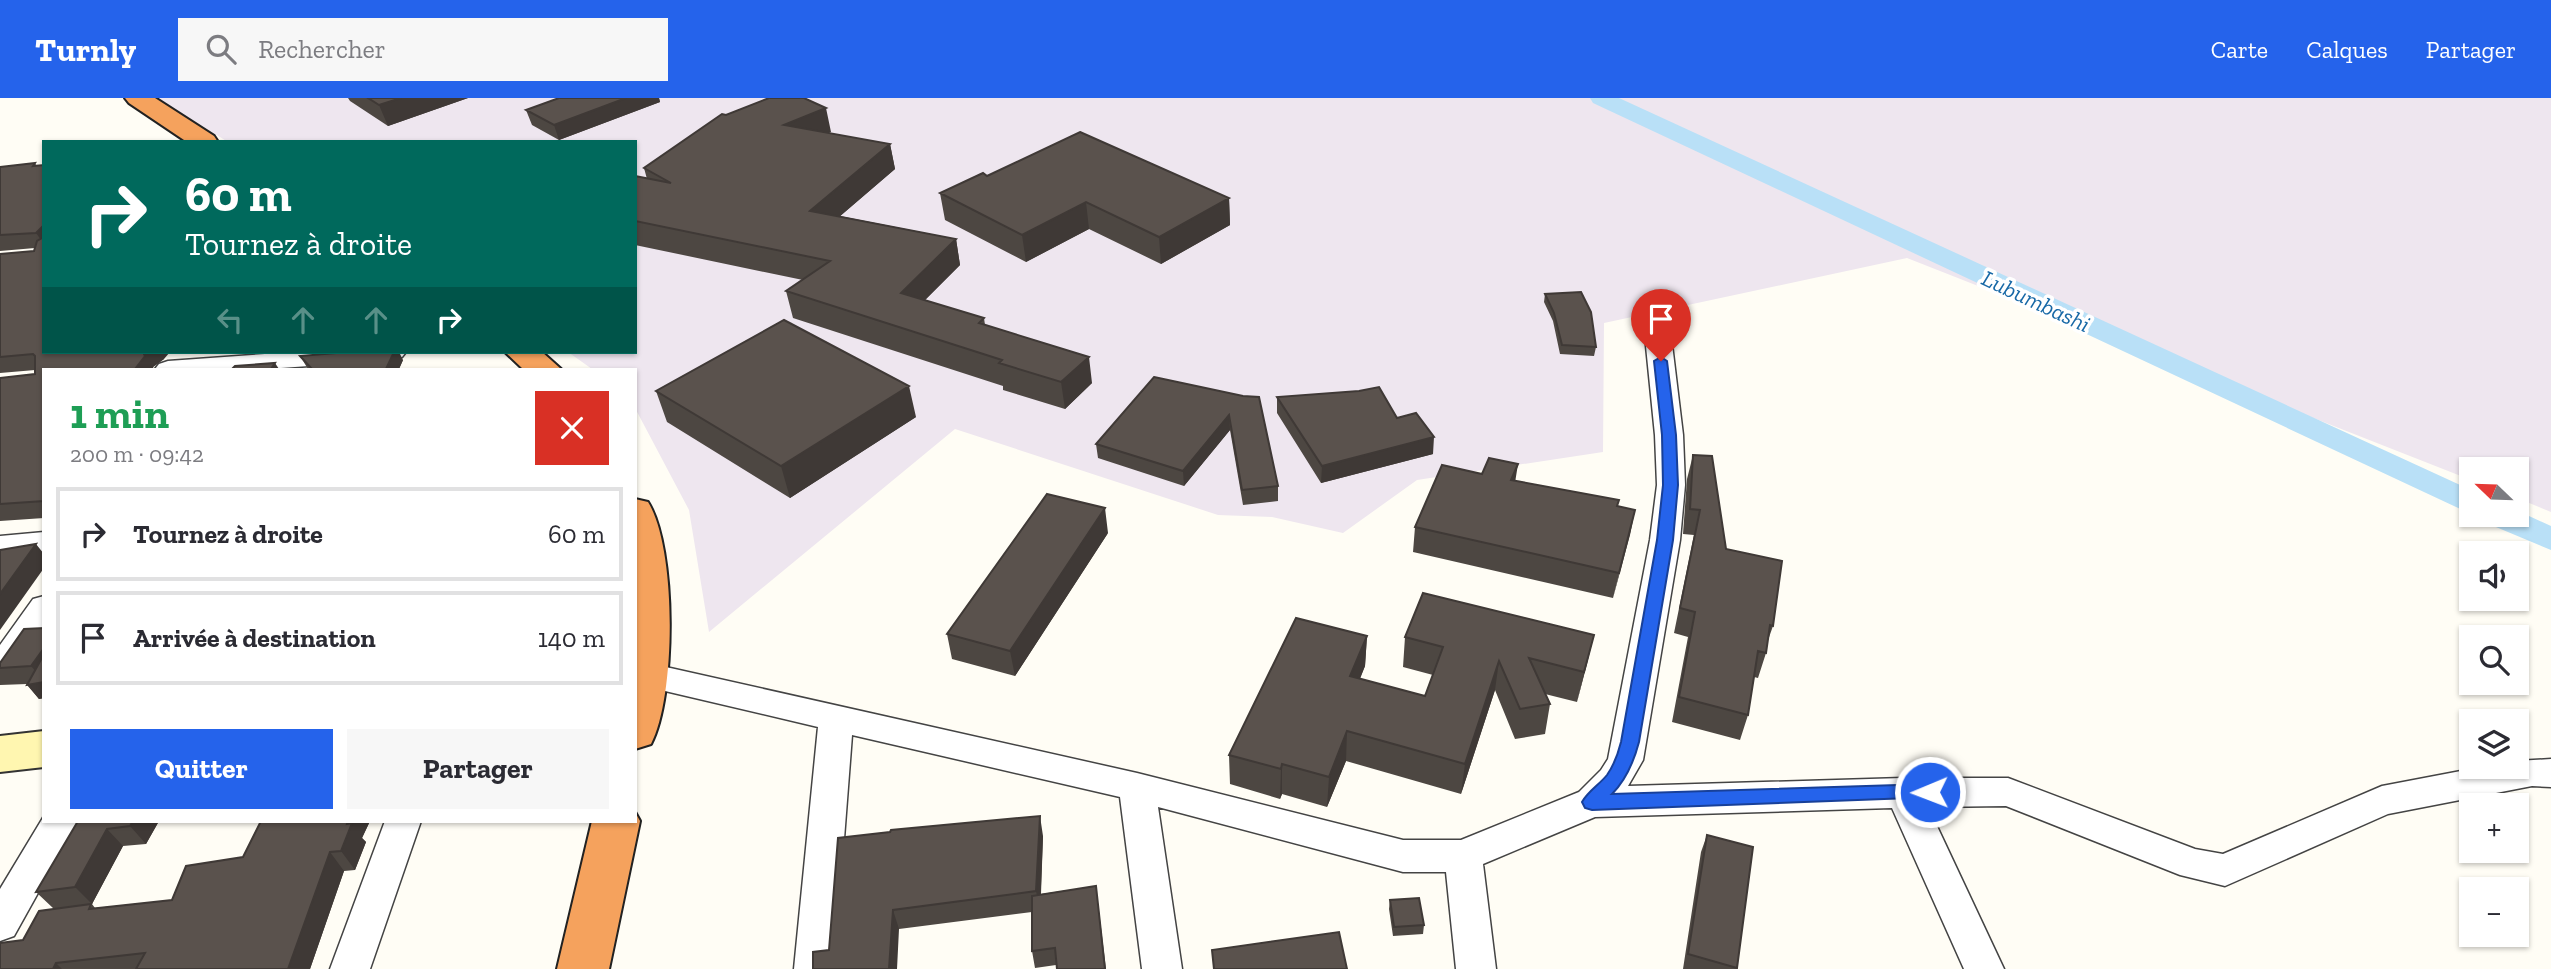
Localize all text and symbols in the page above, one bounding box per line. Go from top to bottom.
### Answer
search box [178,18,668,81]
text: Turnly [35,30,136,69]
icon: search [202,30,240,68]
text: Rechercher [258,33,386,65]
text: Carte [2211,35,2268,64]
text: Calques [2306,35,2388,64]
text: Partager [2426,35,2516,64]
text: 60 m [185,165,292,224]
icon: right [70,168,161,259]
text: Tournez à droite [185,225,412,263]
water label: Lubumbashi [1977,264,2095,338]
pin [1631,289,1691,361]
icon: arrive [1642,300,1680,338]
icon: left [211,301,249,339]
icon: ahead [284,301,322,339]
icon: ahead [357,301,395,339]
icon: right [430,301,468,339]
text: 1 min [70,388,169,439]
button: close [535,391,609,465]
text: 200 m · 09:42 [70,440,204,468]
north arrow [2459,457,2529,527]
map controls [2459,457,2529,947]
icon: right [74,515,112,553]
text: Tournez à droite [133,518,323,550]
text: 60 m [548,518,605,550]
button: sound [2459,541,2529,611]
icon: arrive [74,619,112,657]
text: Arrivée à destination [133,622,376,654]
text: 140 m [538,622,605,654]
button: search [2459,625,2529,695]
button: layers [2459,709,2529,779]
button: Quitter [70,729,333,809]
button: Partager [347,729,609,809]
position arrow [1893,755,1967,829]
button: + [2459,793,2529,863]
button: − [2459,877,2529,947]

